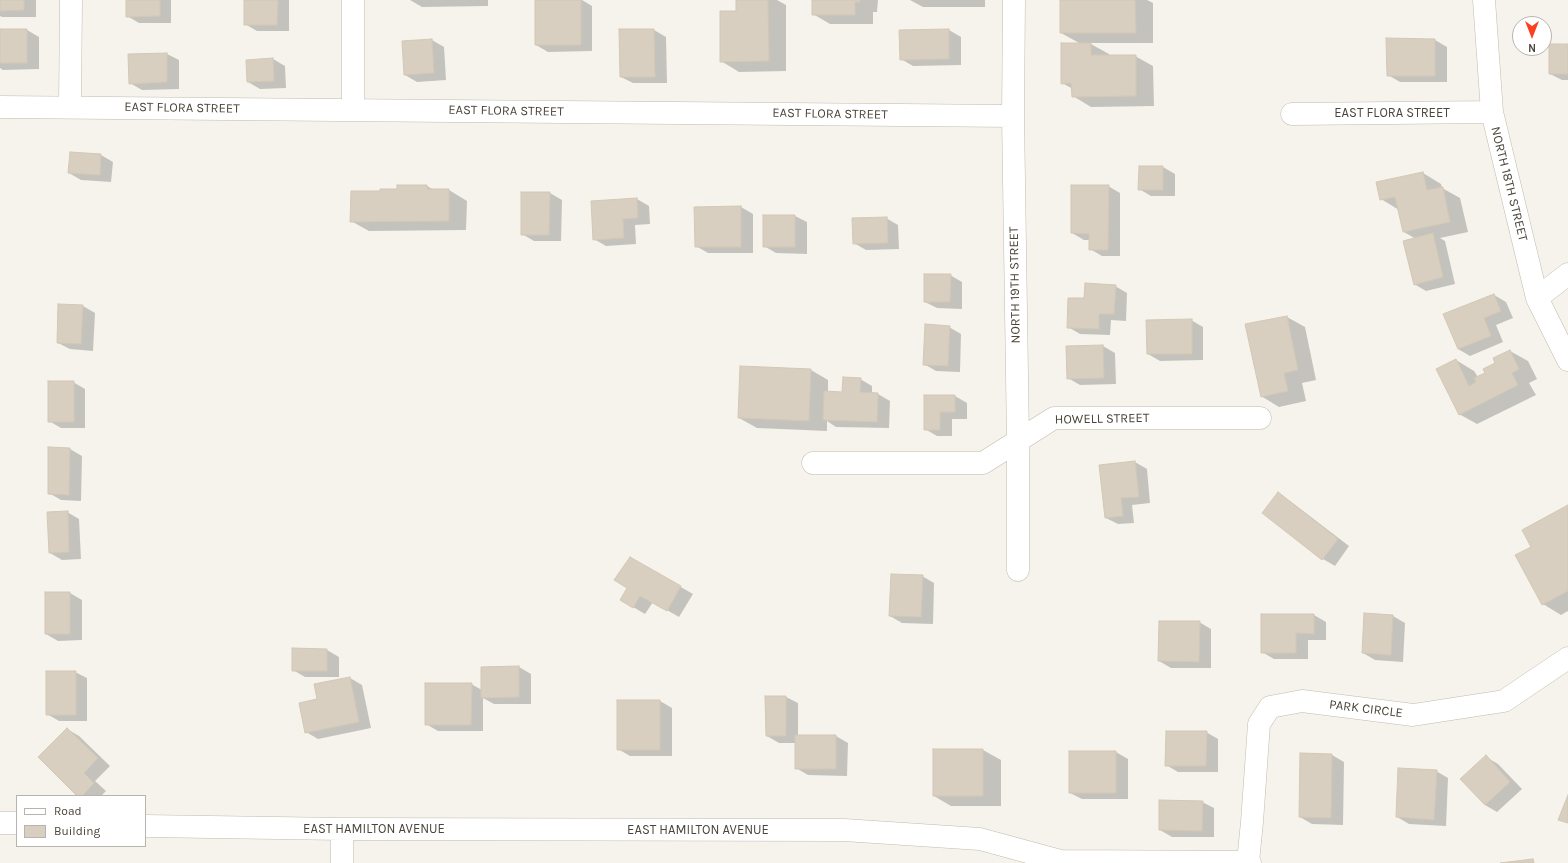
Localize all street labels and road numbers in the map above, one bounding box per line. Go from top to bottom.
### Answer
street label: EAST FLORA STREET [124,99,240,117]
street label: EAST FLORA STREET [448,102,564,120]
street label: EAST FLORA STREET [772,105,888,123]
street label: EAST FLORA STREET [1334,105,1450,121]
street label: NORTH 18TH STREET [1487,125,1531,243]
street label: NORTH 19TH STREET [1006,226,1024,344]
street label: HOWELL STREET [1055,410,1149,428]
street label: PARK CIRCLE [1328,697,1404,721]
street label: EAST HAMILTON AVENUE [303,821,445,837]
street label: EAST HAMILTON AVENUE [627,822,769,838]

